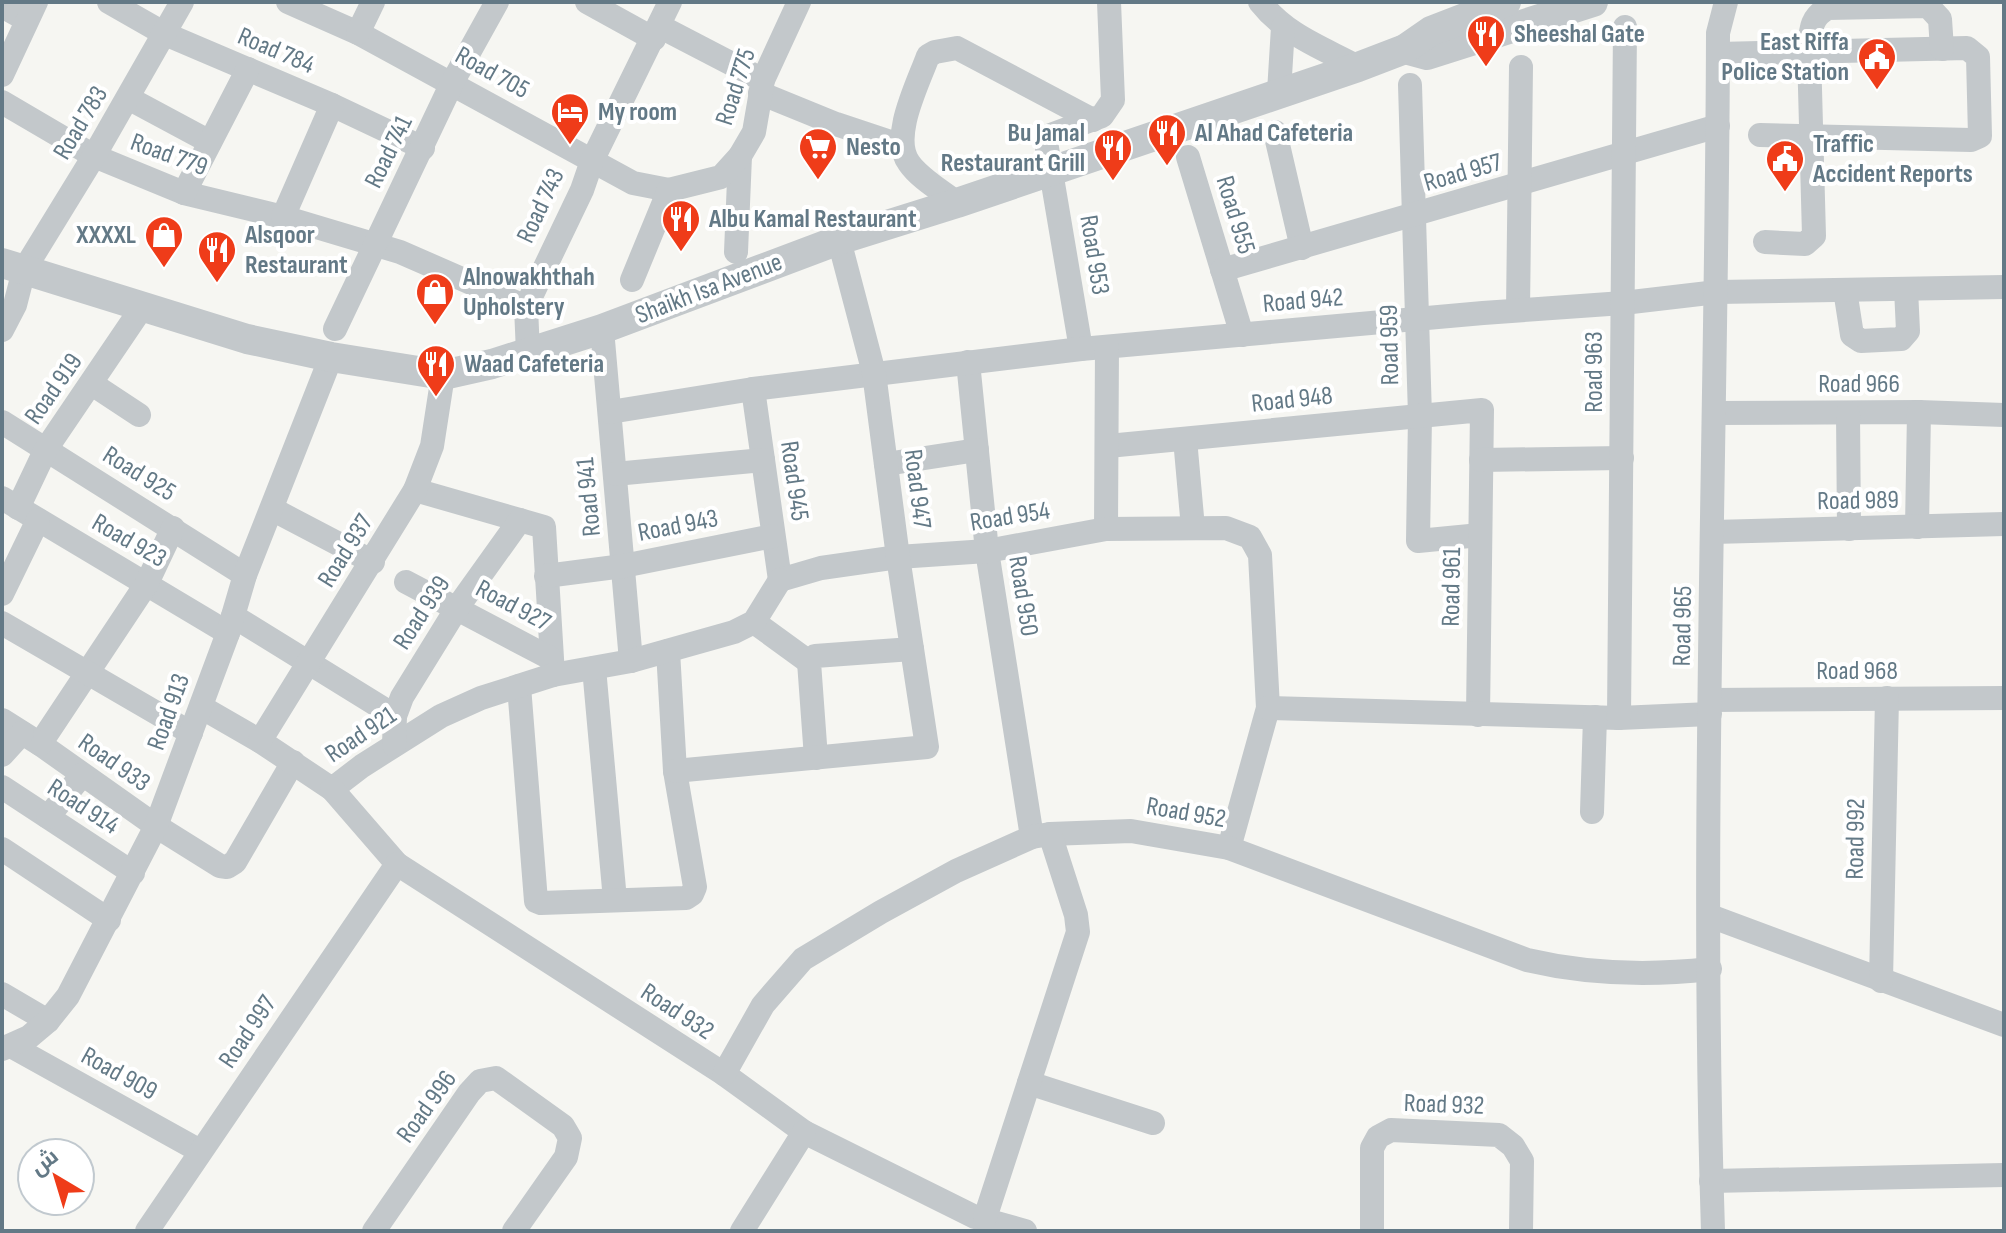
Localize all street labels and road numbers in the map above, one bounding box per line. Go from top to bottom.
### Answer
street label: Road 784 [233,21,319,81]
street label: Road 705 [450,40,534,106]
street label: Road 775 [709,45,763,129]
street label: Road 783 [47,81,115,165]
street label: Road 741 [358,111,420,193]
street label: Road 779 [126,127,212,183]
street label: Road 957 [1420,147,1506,199]
street label: Road 743 [510,164,572,248]
street label: Road 955 [1209,172,1261,258]
street label: Road 953 [1072,213,1116,297]
street label: Shaikh Isa Avenue [631,247,787,331]
street label: Road 942 [1261,282,1345,320]
street label: Road 959 [1374,304,1406,386]
street label: Road 963 [1579,331,1610,413]
street label: Road 919 [18,348,90,430]
street label: Road 966 [1818,369,1900,400]
street label: Road 948 [1250,380,1334,420]
street label: Road 945 [773,439,815,523]
street label: Road 925 [97,440,181,508]
street label: Road 947 [897,447,937,531]
street label: Road 941 [570,456,608,538]
street label: Road 989 [1817,485,1899,517]
street label: Road 954 [968,495,1052,539]
street label: Road 943 [635,503,721,549]
street label: Road 923 [86,507,172,575]
street label: Road 937 [312,508,381,593]
street label: Road 961 [1436,547,1468,627]
street label: Road 950 [1001,554,1045,638]
street label: Road 939 [387,570,457,656]
street label: Road 927 [470,574,556,639]
street label: Road 965 [1667,585,1699,667]
street label: Road 968 [1816,656,1898,687]
street label: Road 913 [141,670,197,754]
street label: Road 921 [320,700,402,770]
street label: Road 933 [72,727,156,799]
street label: Road 914 [41,773,125,842]
street label: Road 952 [1144,791,1228,835]
street label: Road 992 [1840,798,1872,880]
street label: Road 932 [635,977,719,1047]
street label: Road 997 [213,989,284,1074]
street label: Road 909 [76,1041,162,1107]
street label: Road 996 [390,1065,464,1149]
street label: Road 932 [1403,1088,1485,1122]

